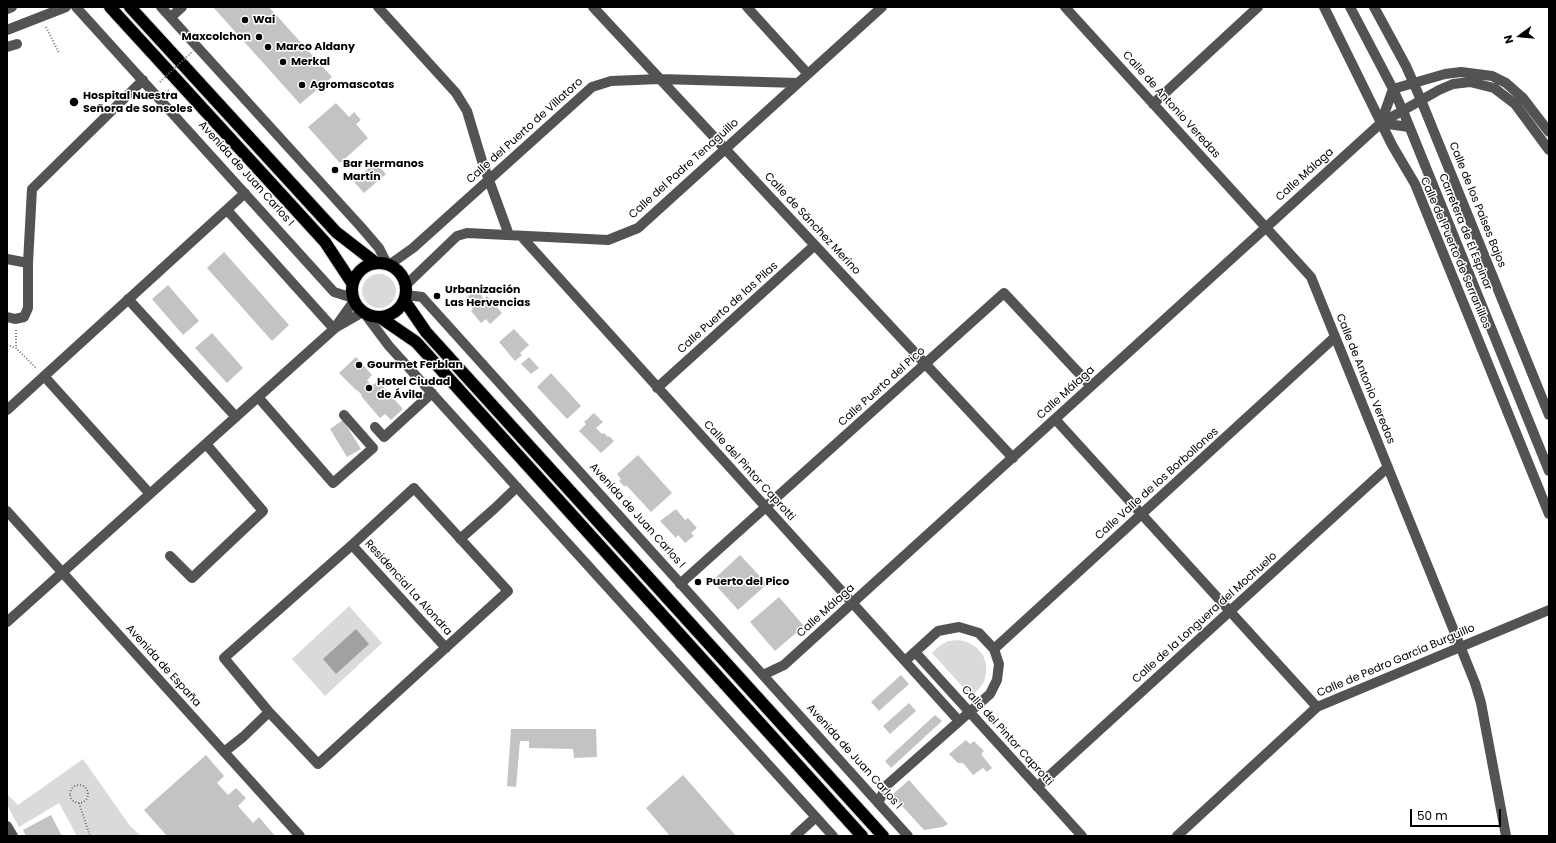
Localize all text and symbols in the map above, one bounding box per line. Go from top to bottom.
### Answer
place label: Wai [253,13,275,27]
marker: Wai [240,15,250,25]
north arrow [1500,16,1540,56]
place label: Maxcolchon [182,30,251,44]
marker: Maxcolchon [254,32,264,42]
text: N [1500,33,1517,45]
place label: Marco Aldany [276,40,355,54]
marker: Marco Aldany [263,42,273,52]
street label: Calle de Antonio Veredas [1119,49,1223,161]
place label: Merkal [291,55,330,69]
marker: Merkal [278,57,288,67]
street label: Calle del Puerto de Villatoro [464,75,586,187]
place label: Agromascotas [310,78,394,92]
marker: Agromascotas [297,80,307,90]
place label: Hospital Nuestra Señora de Sonsoles [83,89,193,115]
marker: Hospital Nuestra Señora de Sonsoles [68,96,80,108]
street label: Calle del Padre Tenaguillo [626,116,742,222]
street label: Avenida de Juan Carlos I [195,119,297,229]
street label: Calle de los Países Bajos [1446,140,1508,270]
street label: Calle Málaga [1273,146,1337,204]
place label: Bar Hermanos Martín [343,157,424,183]
marker: Bar Hermanos Martín [330,165,340,175]
street label: Calle de Sánchez Merino [761,170,863,278]
street label: Carretera de El Espinar [1435,172,1495,292]
street label: Calle del Puerto de Serranillos [1417,175,1493,331]
street label: Calle Puerto de las Pilas [675,259,781,357]
place label: Urbanización Las Hervencias [445,283,530,309]
marker: Urbanización Las Hervencias [432,291,442,301]
street label: Calle de Antonio Veredas [1333,312,1397,446]
street label: Calle Puerto del Pico [836,345,928,429]
place label: Gourmet Ferblan [367,358,463,372]
marker: Gourmet Ferblan [354,360,364,370]
street label: Calle Málaga [1034,364,1098,422]
place label: Hotel Ciudad de Ávila [377,375,450,401]
marker: Hotel Ciudad de Ávila [364,383,374,393]
street label: Calle del Pintor Caprotti [700,418,798,524]
street label: Calle Valle de los Borbollones [1093,425,1221,543]
street label: Avenida de Juan Carlos I [586,461,688,571]
street label: Residencial La Alondra [362,538,454,638]
street label: Calle de la Longuera del Mochuelo [1130,550,1280,686]
place label: Puerto del Pico [706,575,789,589]
marker: Puerto del Pico [693,577,703,587]
street label: Calle Málaga [794,582,858,640]
street label: Avenida de España [123,622,203,710]
street label: Calle de Pedro García Burguillo [1315,622,1477,700]
street label: Calle del Pintor Caprotti [958,683,1056,789]
street label: Avenida de Juan Carlos I [803,702,905,812]
scale bar [1412,801,1503,827]
text: 50 m [1417,807,1448,824]

